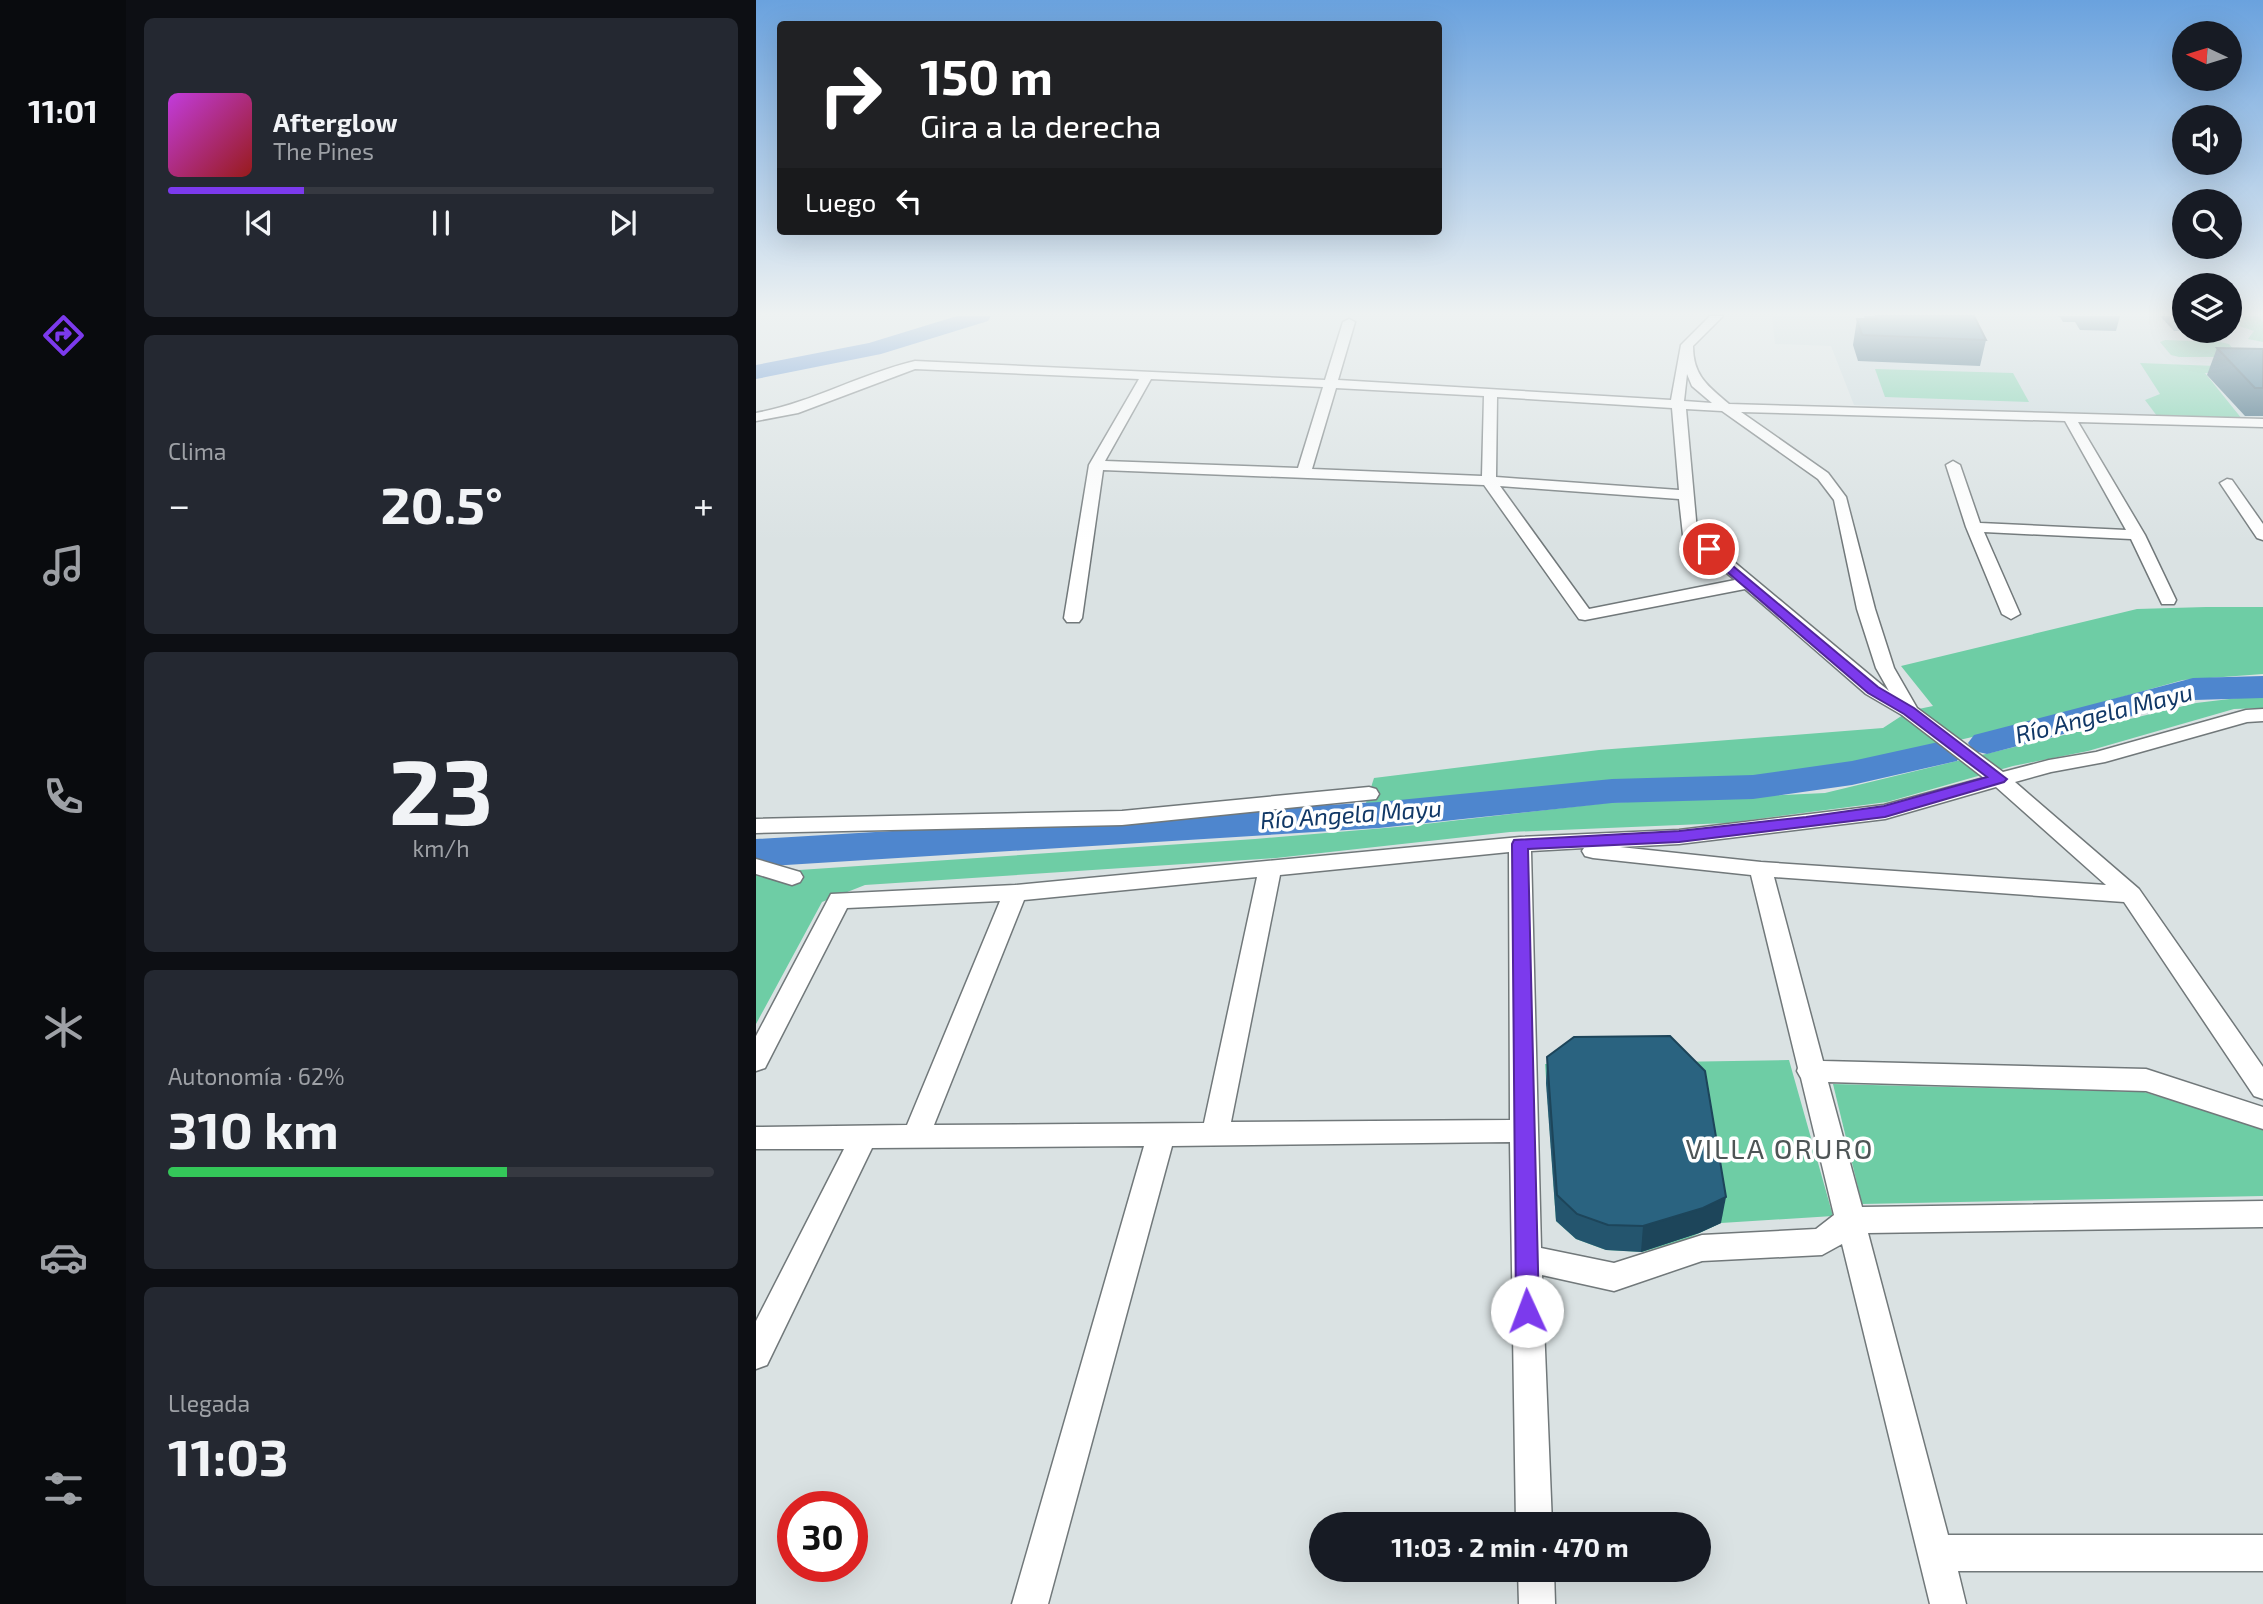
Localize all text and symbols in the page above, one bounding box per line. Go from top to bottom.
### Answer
north arrow [2172,21,2242,91]
map controls [2172,21,2242,343]
text: 150 m [920,46,1053,105]
icon: right [805,49,896,140]
text: 11:01 [28,91,98,129]
button: sound [2172,105,2242,175]
text: Afterglow [273,106,398,137]
text: Gira a la derecha [920,106,1161,144]
text: The Pines [273,137,374,165]
icon: left [890,182,928,220]
text: Luego [805,186,876,217]
button: search [2172,189,2242,259]
icon: previous [240,204,278,242]
icon: pause [422,204,460,242]
icon: next [604,204,642,242]
button: layers [2172,273,2242,343]
icon: directions [39,311,88,360]
text: Clima [168,437,226,465]
text: 20.5° [380,472,503,534]
text: − [168,481,190,527]
text: + [693,481,714,527]
pin [1679,519,1739,579]
icon: arrive [1690,530,1728,568]
icon: music [39,541,88,590]
water label: Río Angela Mayu [2012,676,2195,749]
text: 23 [389,734,493,843]
icon: phone [39,772,88,821]
water label: Río Angela Mayu [1259,793,1443,834]
text: km/h [412,834,470,862]
icon: climate [39,1003,88,1052]
text: Autonomía · 62% [168,1062,345,1090]
text: 310 km [168,1097,339,1159]
district label: VILLA ORURO [1686,1131,1874,1165]
icon: car [39,1233,88,1282]
position arrow [1490,1274,1564,1348]
text: Llegada [168,1389,250,1417]
text: 11:03 [168,1424,289,1486]
icon: filters [39,1464,88,1513]
speed limit sign: 30 [777,1491,868,1582]
text: 11:03 · 2 min · 470 m [1391,1531,1629,1562]

